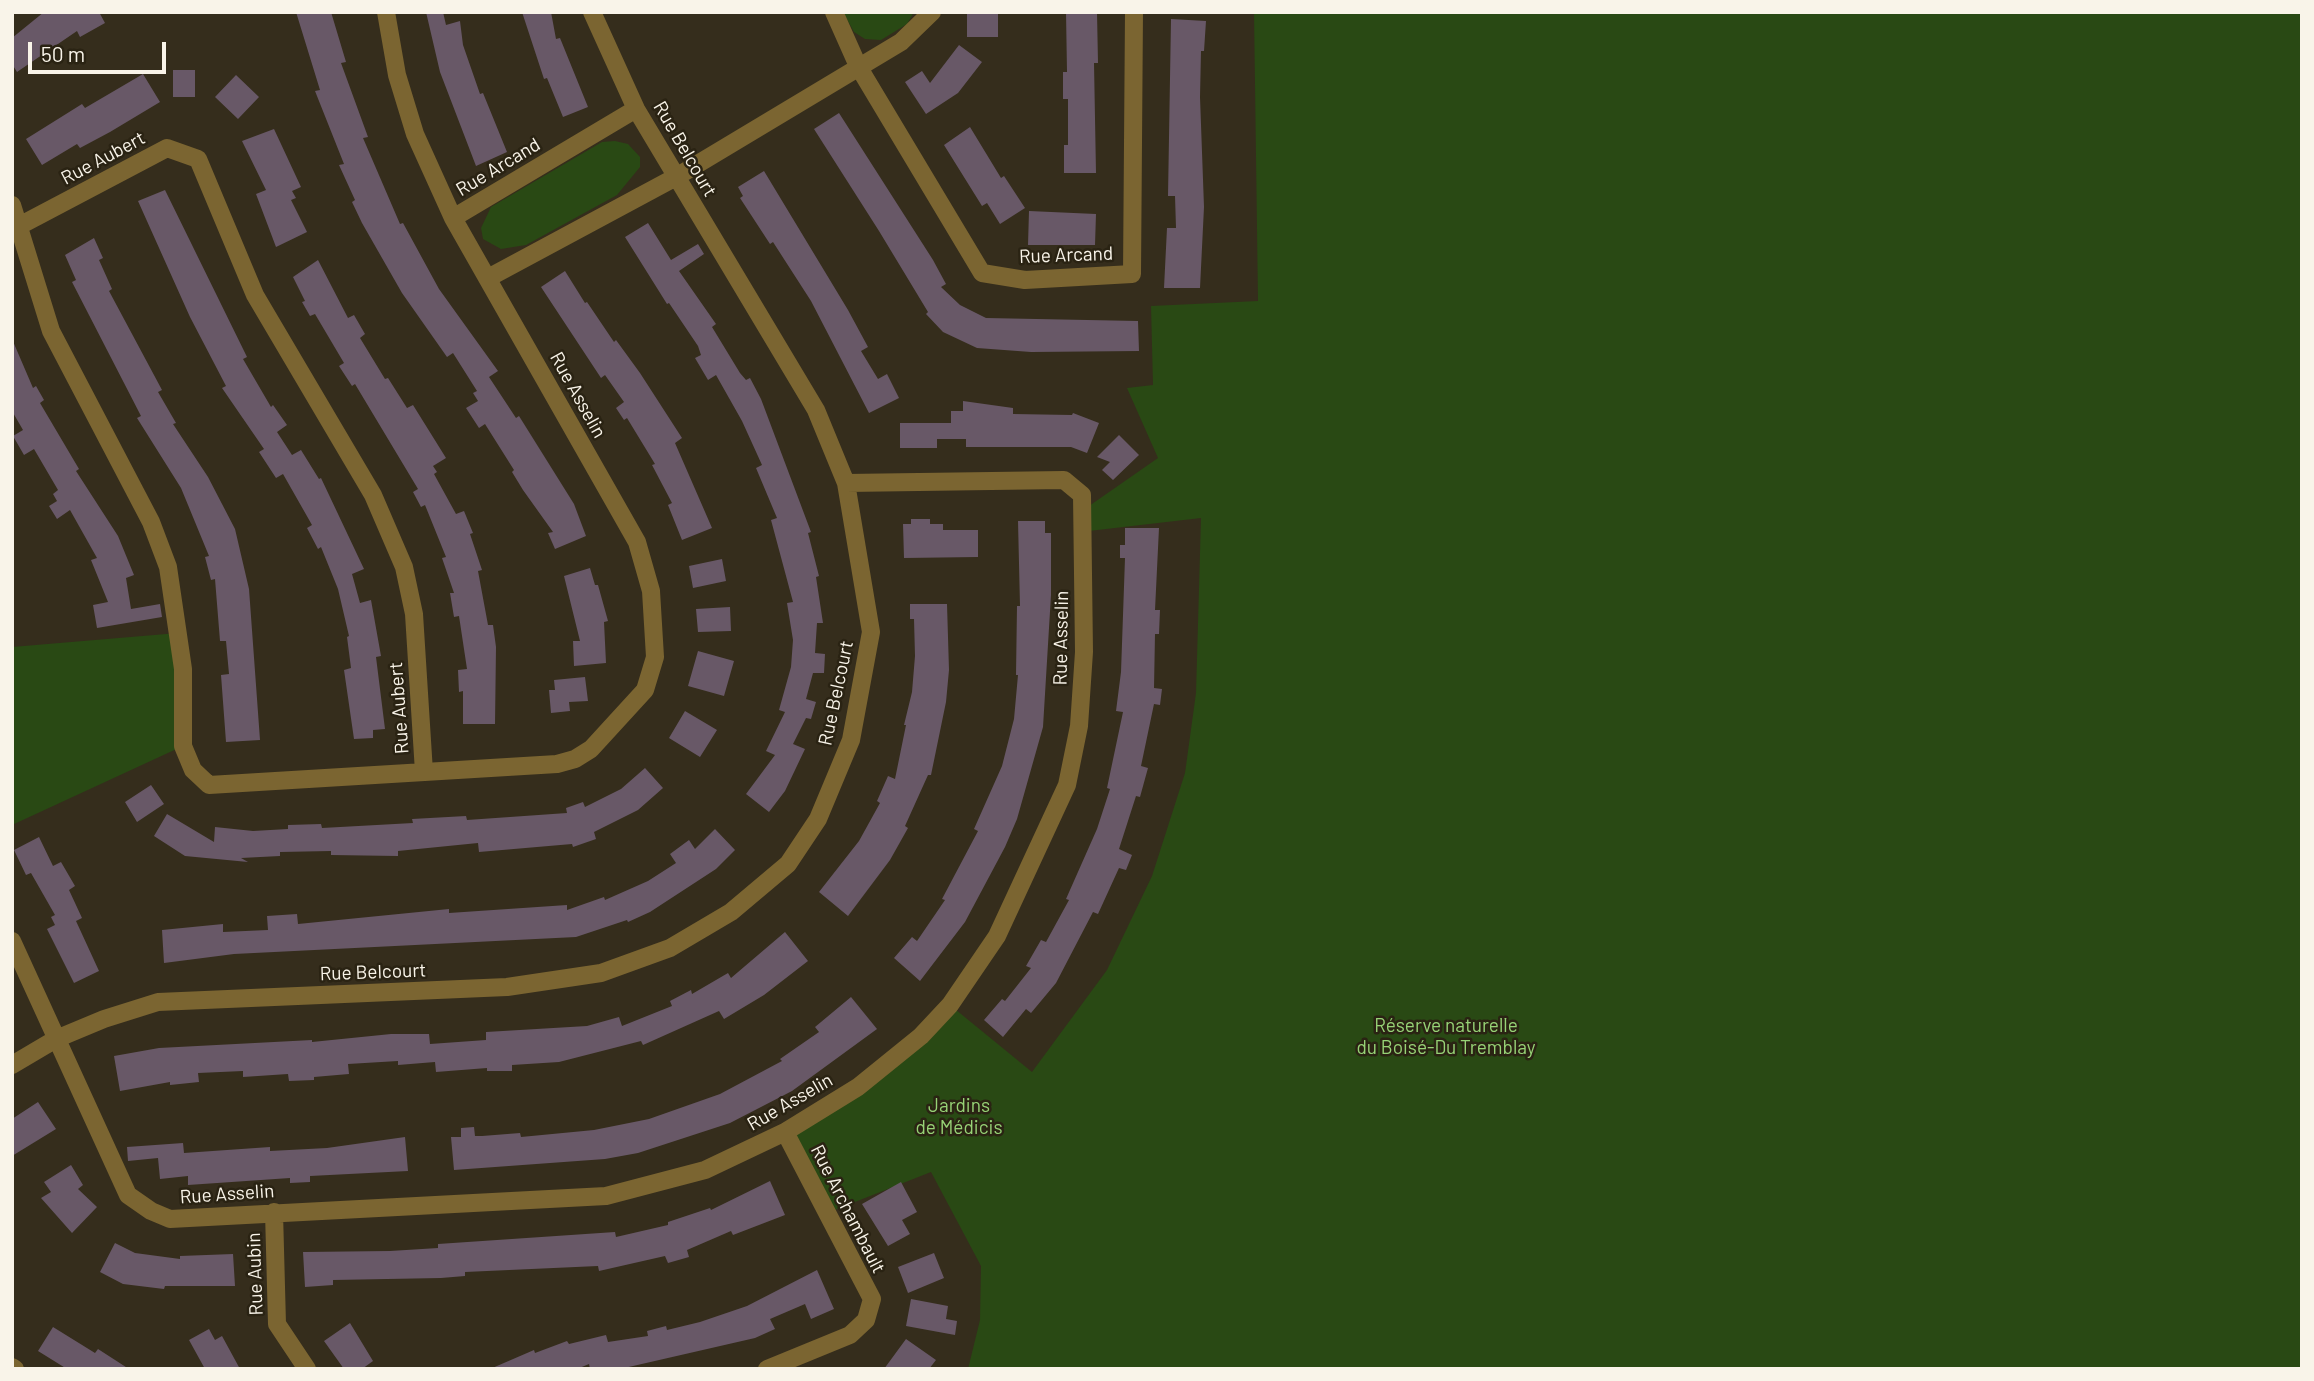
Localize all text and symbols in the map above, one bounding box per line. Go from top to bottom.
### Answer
scale bar [32,28,170,72]
text: 50 m [41,41,85,66]
street label: Rue Belcourt [648,97,722,201]
street label: Rue Aubert [57,126,149,190]
street label: Rue Arcand [452,133,544,201]
street label: Rue Arcand [1019,242,1113,268]
street label: Rue Asselin [545,348,611,442]
street label: Rue Asselin [1049,590,1073,686]
street label: Rue Belcourt [814,638,858,748]
street label: Rue Aubert [384,661,414,755]
street label: Rue Belcourt [319,959,427,985]
park label: Réserve naturelle du Boisé-Du Tremblay [1356,1015,1536,1059]
street label: Rue Asselin [743,1068,837,1136]
park label: Jardins de Médicis [915,1095,1003,1139]
street label: Rue Archambault [806,1141,890,1277]
street label: Rue Asselin [179,1179,275,1209]
street label: Rue Aubin [242,1232,268,1316]

